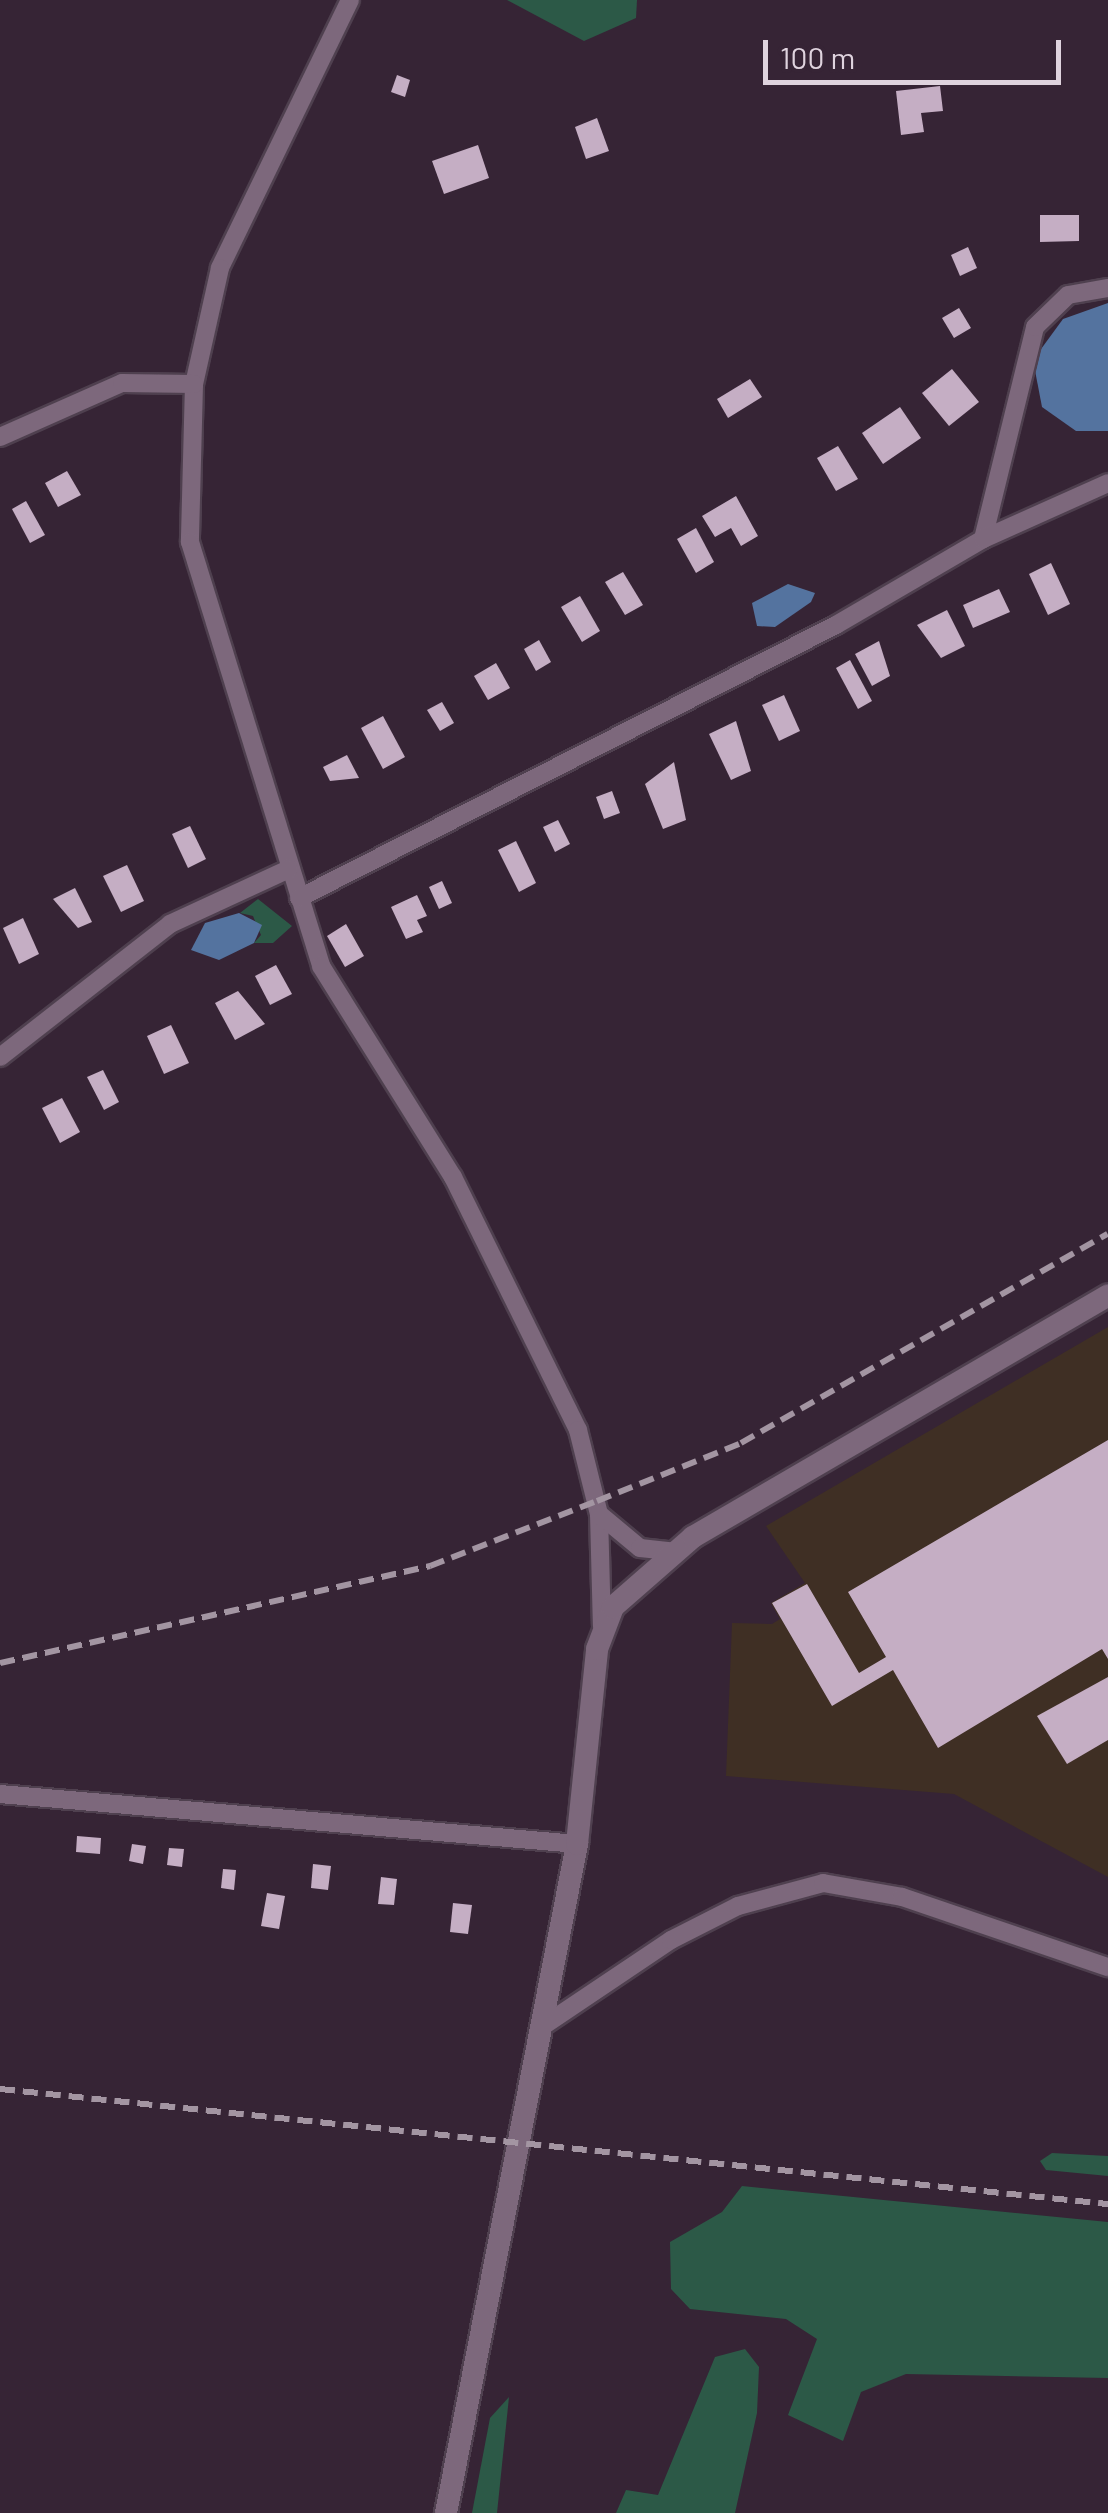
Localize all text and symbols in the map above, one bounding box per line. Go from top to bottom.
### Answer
scale bar [768,20,1066,82]
text: 100 m [780,39,855,75]

